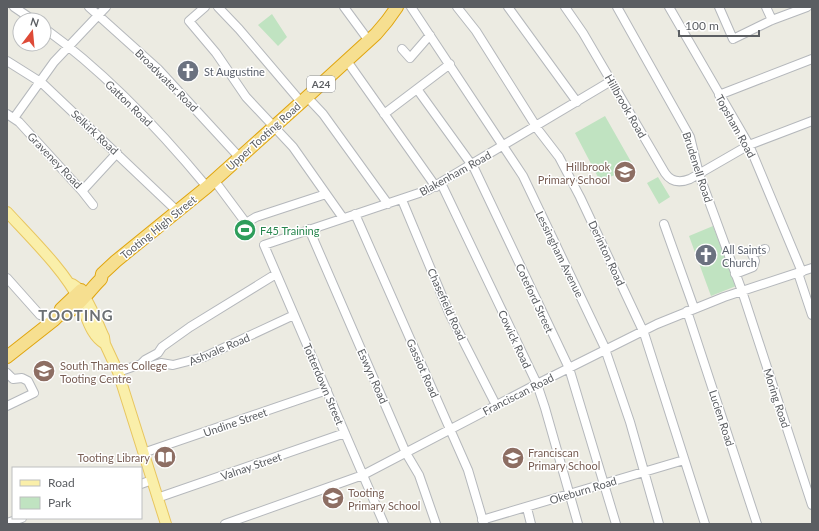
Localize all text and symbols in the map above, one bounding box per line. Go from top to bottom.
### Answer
north arrow [12,12,52,52]
scale bar [679,12,759,38]
text: N [29,14,41,29]
text: 100 m [685,18,719,33]
street label: Broadwater Road [133,46,201,114]
church icon: St Augustine [175,58,201,84]
place label: St Augustine [204,65,265,78]
street label: Hillbrook Road [603,72,649,140]
road number: A24 [307,76,335,92]
street label: Gatton Road [103,77,155,129]
street label: Topsham Road [713,92,759,160]
street label: Upper Tooting Road [223,99,303,173]
street label: Selkirk Road [69,107,121,157]
street label: Graveney Road [25,129,85,191]
street label: Brudenell Road [680,130,716,204]
street label: Blakenham Road [417,148,493,198]
school or university icon: Hillbrook Primary School [612,159,638,185]
place label: Hillbrook Primary School [538,160,610,186]
street label: Tooting High Street [118,192,198,261]
street label: Lessingham Avenue [533,209,587,300]
sports icon: F45 Training [232,217,258,243]
street label: Derinton Road [586,218,628,288]
place label: F45 Training [260,224,320,237]
church icon: All Saints Church [693,242,719,268]
place label: All Saints Church [722,243,766,269]
street label: Coteford Street [513,261,557,335]
street label: Chasefield Road [425,266,469,342]
district label: TOOTING [38,306,114,324]
street label: Cowick Road [496,308,534,370]
street label: Ashvale Road [187,330,251,368]
street label: Gassiot Road [404,337,442,399]
street label: Totterdown Street [301,341,347,427]
street label: Eswyn Road [355,347,391,405]
school or university icon: South Thames College Tooting Centre [31,358,57,384]
place label: South Thames College Tooting Centre [60,359,167,385]
street label: Moring Road [761,367,793,429]
street label: Franciscan Road [480,371,556,417]
street label: Lucien Road [707,388,737,448]
street label: Undine Street [201,405,269,439]
library icon: Tooting Library [152,444,178,470]
school or university icon: Franciscan Primary School [500,445,526,471]
place label: Franciscan Primary School [528,446,600,472]
street label: Valnay Street [219,450,283,482]
place label: Tooting Library [78,451,150,464]
legend [12,467,142,519]
street label: Okeburn Road [548,474,618,506]
text: Road [48,475,75,490]
school or university icon: Tooting Primary School [320,485,346,511]
place label: Tooting Primary School [348,486,420,512]
text: Park [48,495,72,510]

